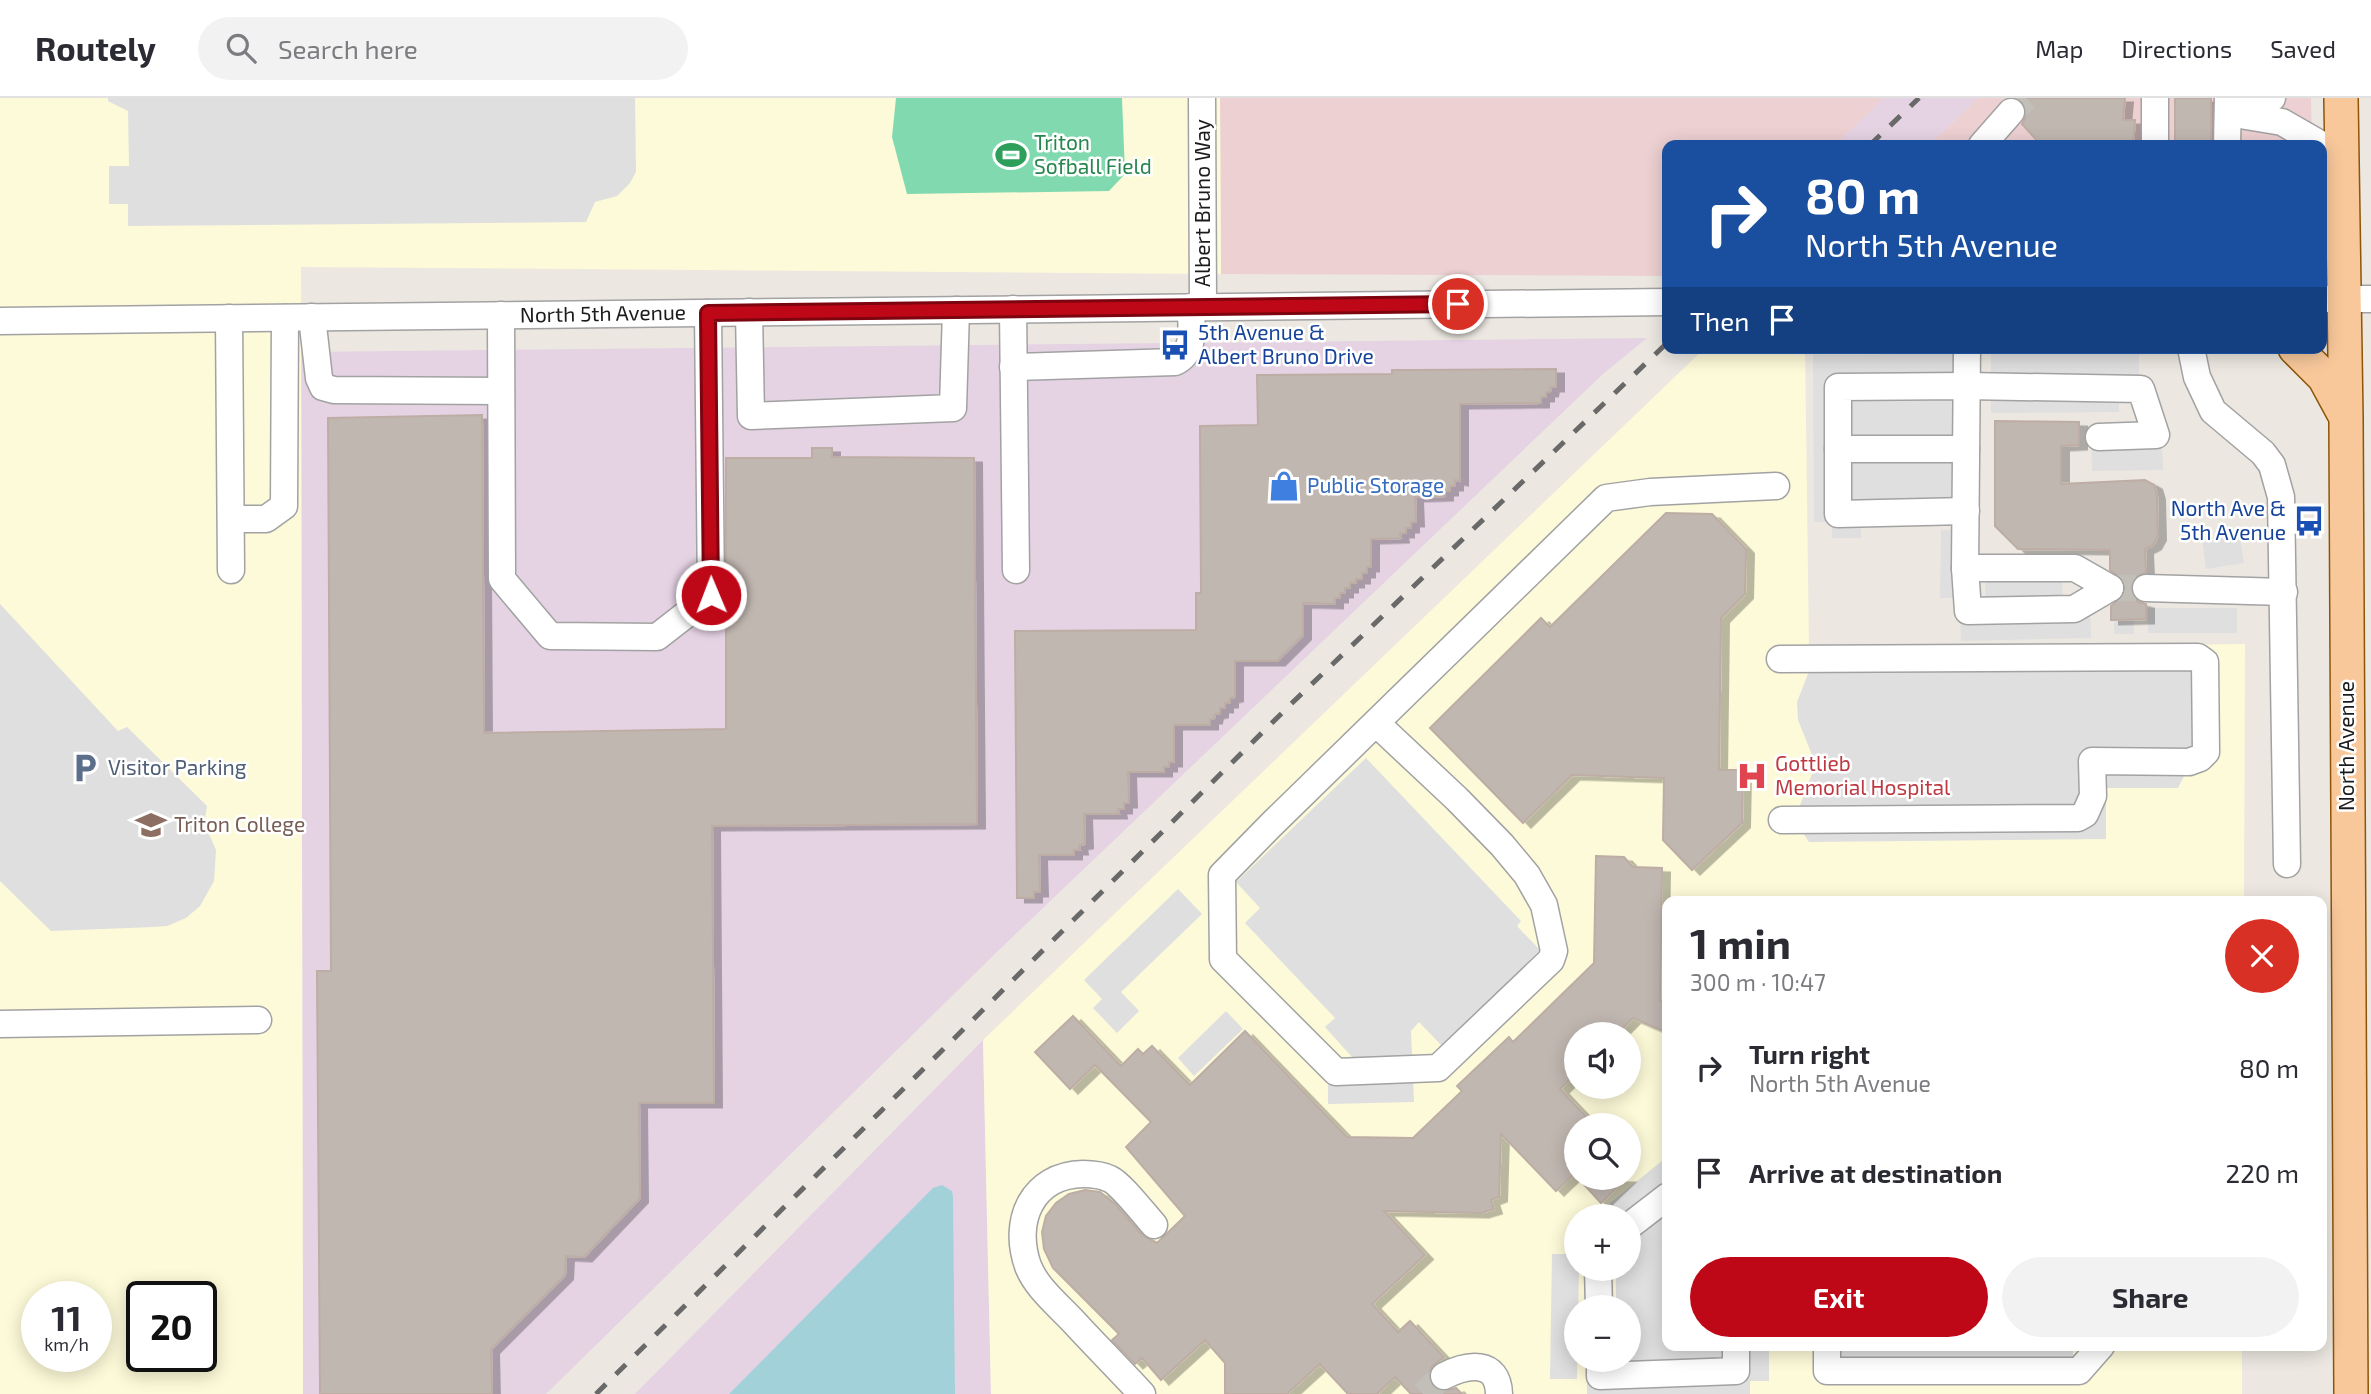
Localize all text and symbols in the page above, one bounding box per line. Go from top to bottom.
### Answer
search box [198,17,688,80]
text: Routely [35,28,156,68]
icon: search [222,29,260,67]
text: Search here [278,33,418,64]
text: Map [2035,34,2083,63]
text: Directions [2121,34,2232,63]
text: Saved [2270,34,2336,63]
street label: Albert Bruno Way [1189,119,1214,287]
place label: Triton Sofball Field [1034,129,1152,178]
sports icon: Triton Sofball Field [994,138,1028,172]
text: 80 m [1805,165,1920,224]
icon: right [1690,168,1781,259]
text: North 5th Avenue [1805,225,2058,263]
pin [1428,274,1488,334]
icon: arrive [1439,285,1477,323]
street label: North 5th Avenue [520,299,686,326]
icon: arrive [1763,301,1801,339]
text: Then [1690,305,1749,336]
place label: 5th Avenue & Albert Bruno Drive [1198,319,1374,368]
bus stop icon: 5th Avenue & Albert Bruno Drive [1158,328,1192,362]
shop icon: Public Storage [1267,469,1301,503]
place label: Public Storage [1307,472,1444,497]
place label: North Ave & 5th Avenue [2171,495,2286,544]
bus stop icon: North Ave & 5th Avenue [2292,504,2326,538]
position arrow [674,558,748,632]
street label: North Avenue [2333,681,2358,811]
place label: Gottlieb Memorial Hospital [1775,750,1951,799]
parking icon: Visitor Parking [68,751,102,785]
place label: Visitor Parking [108,754,247,779]
hospital icon: Gottlieb Memorial Hospital [1735,759,1769,793]
school or university icon: Triton College [134,808,168,842]
place label: Triton College [174,811,305,836]
text: 1 min [1690,917,1791,967]
button: close [2225,919,2299,993]
text: 300 m · 10:47 [1690,968,1826,996]
map controls [1564,1022,1641,1372]
button: sound [1564,1022,1641,1099]
text: Turn right [1749,1038,1870,1069]
icon: right [1690,1049,1728,1087]
text: 80 m [2239,1052,2299,1083]
text: North 5th Avenue [1749,1069,1931,1097]
button: search [1564,1113,1641,1190]
icon: arrive [1690,1154,1728,1192]
text: Arrive at destination [1749,1157,2002,1188]
text: 220 m [2226,1157,2299,1188]
button: + [1564,1204,1641,1281]
button: Exit [1690,1257,1988,1337]
button: Share [2002,1257,2299,1337]
speed limit sign: 20 [126,1281,217,1372]
button: − [1564,1295,1641,1372]
text: 11 [51,1296,82,1338]
text: km/h [44,1333,89,1355]

